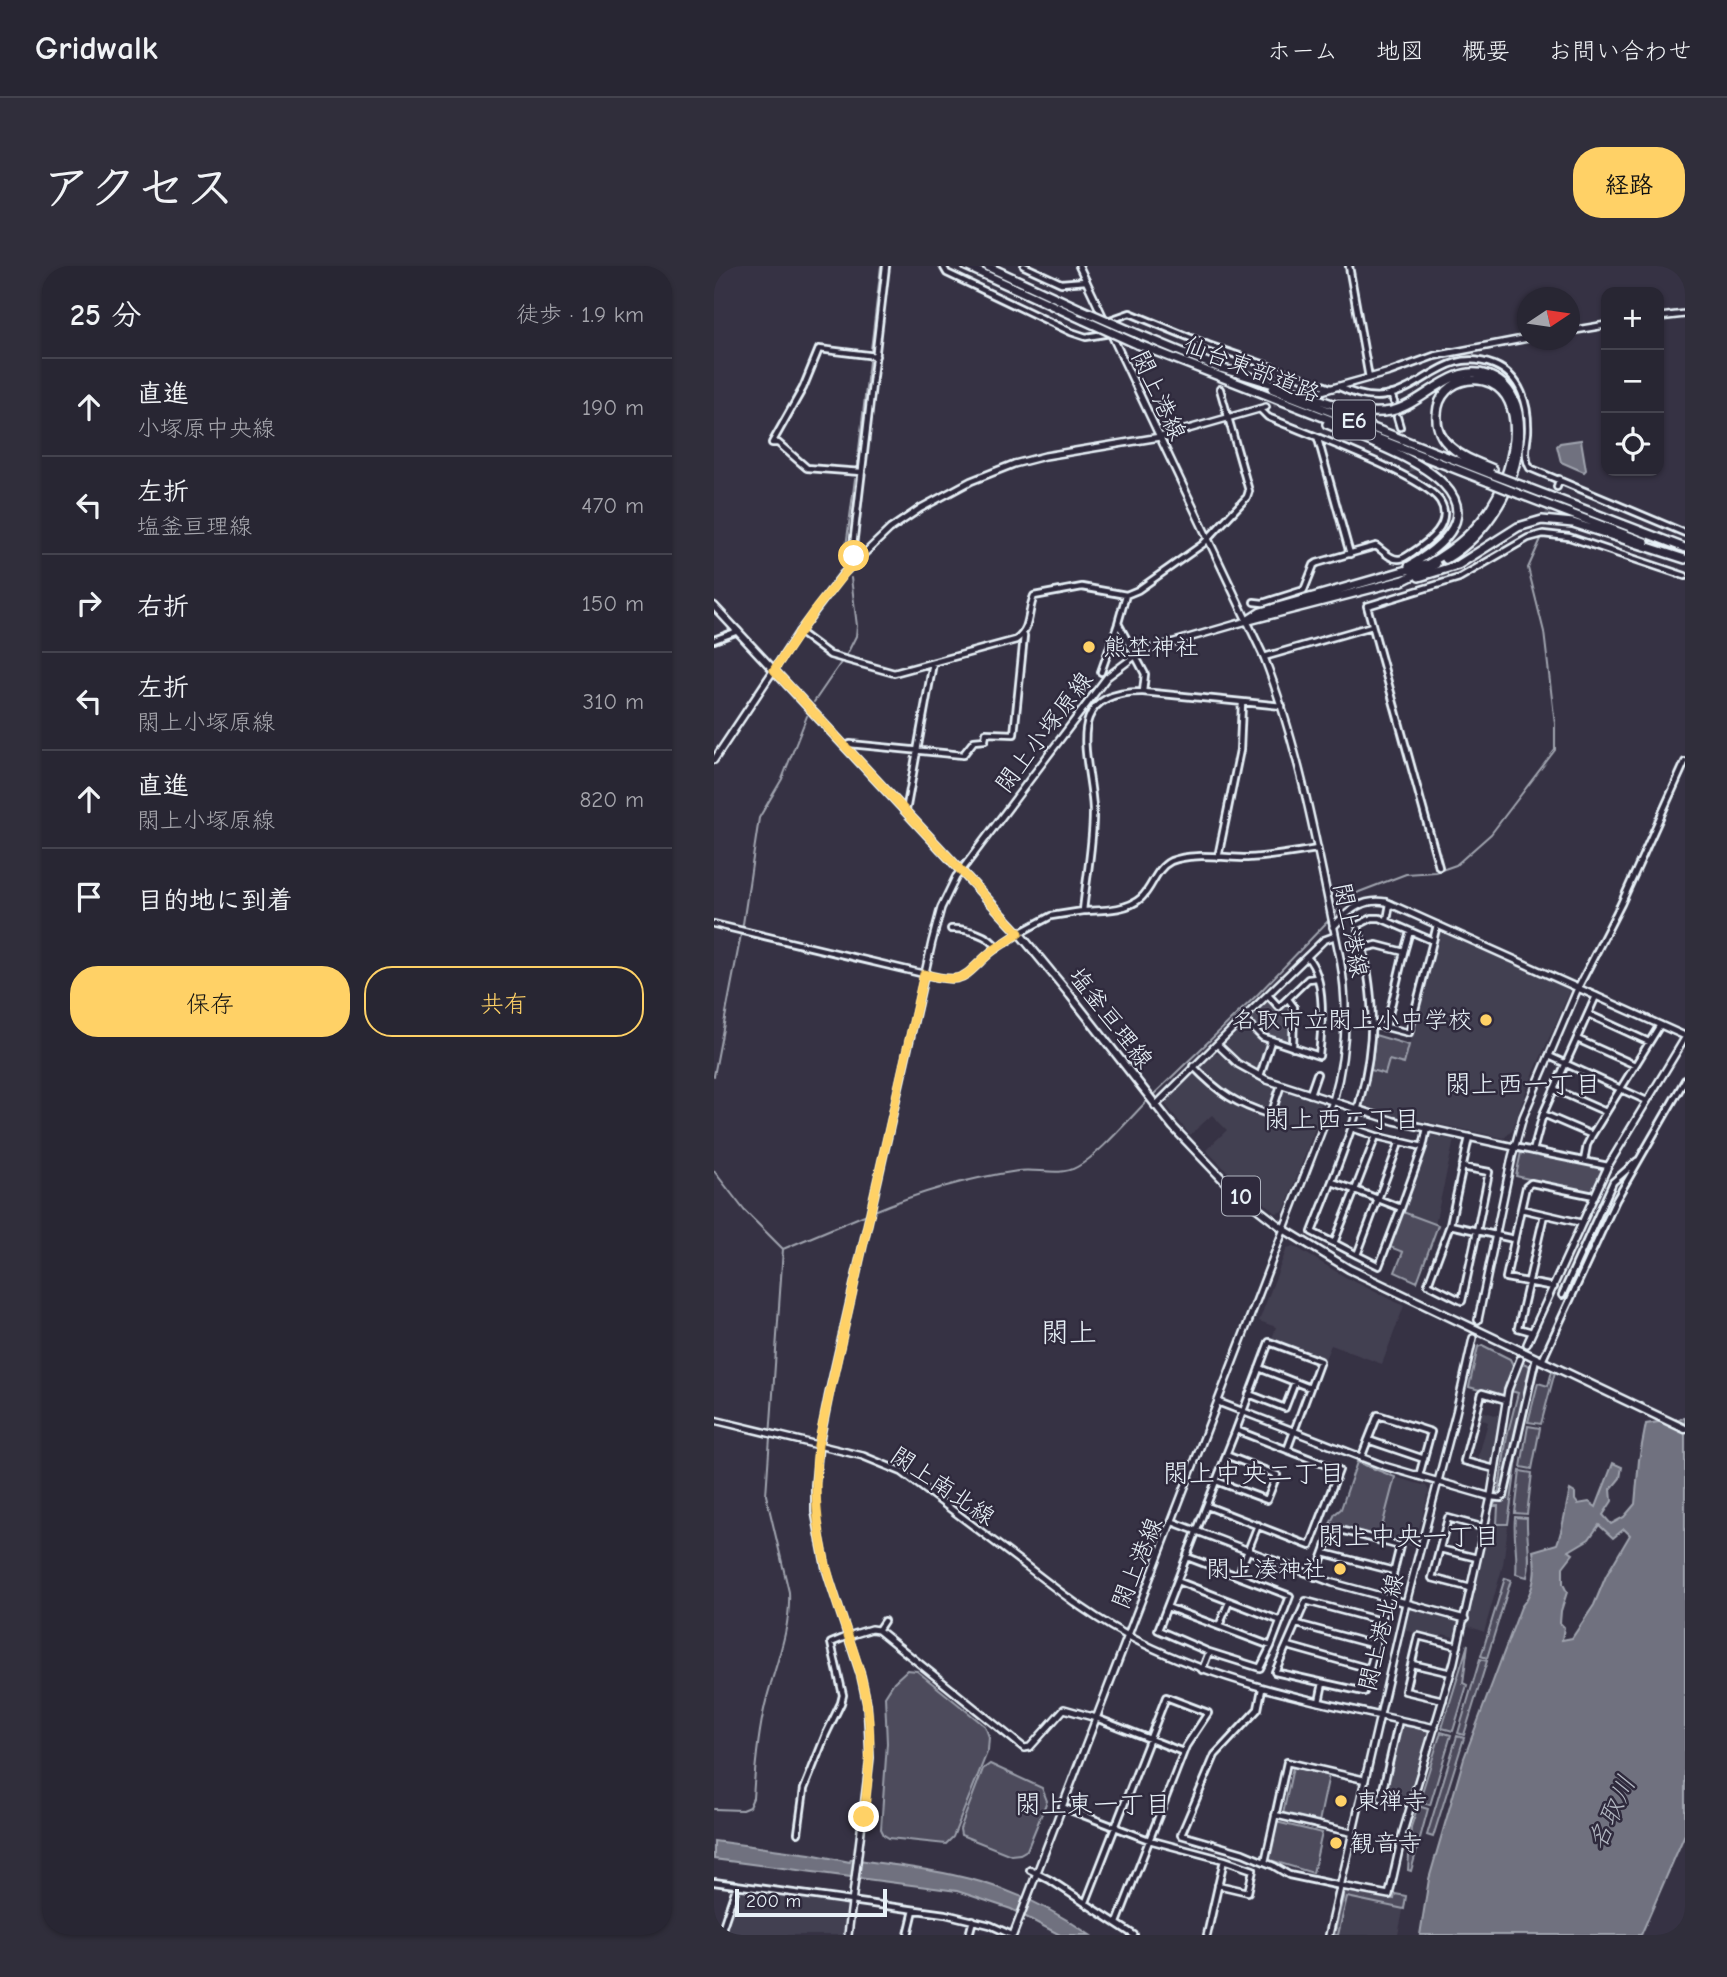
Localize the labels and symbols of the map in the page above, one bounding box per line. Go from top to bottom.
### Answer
north arrow [1517,287,1580,350]
street label: 仙台東部道路 [1180,330,1324,408]
street label: 閖上港線 [1126,346,1192,444]
road number: E6 [1333,400,1375,440]
route start [838,540,869,571]
place label: 熊埜神社 [1103,633,1199,661]
marker: 熊埜神社 [1081,639,1097,655]
street label: 閖上小塚原線 [989,666,1099,798]
street label: 閖上港線 [1328,880,1374,980]
street label: 塩釜亘理線 [1063,962,1159,1074]
place label: 名取市立閖上小中学校 [1232,1006,1472,1034]
marker: 名取市立閖上小中学校 [1478,1012,1494,1028]
district label: 閖上西一丁目 [1445,1070,1601,1100]
district label: 閖上西二丁目 [1264,1105,1420,1135]
road number: 10 [1222,1177,1260,1216]
district label: 閖上 [1041,1317,1097,1349]
street label: 閖上南北線 [885,1441,1001,1531]
district label: 閖上中央二丁目 [1163,1459,1345,1489]
street label: 閖上港線 [1106,1513,1168,1613]
district label: 閖上中央一丁目 [1318,1522,1500,1552]
place label: 閖上湊神社 [1206,1555,1326,1583]
marker: 閖上湊神社 [1332,1561,1348,1577]
street label: 閖上港北線 [1353,1570,1409,1694]
water label: 名取川 [1582,1771,1642,1855]
place label: 東禅寺 [1355,1787,1427,1815]
district label: 閖上東一丁目 [1015,1790,1171,1820]
marker: 東禅寺 [1333,1793,1349,1809]
route end [848,1801,879,1832]
place label: 観音寺 [1350,1829,1422,1857]
marker: 観音寺 [1328,1835,1344,1851]
scale bar [735,1886,887,1918]

